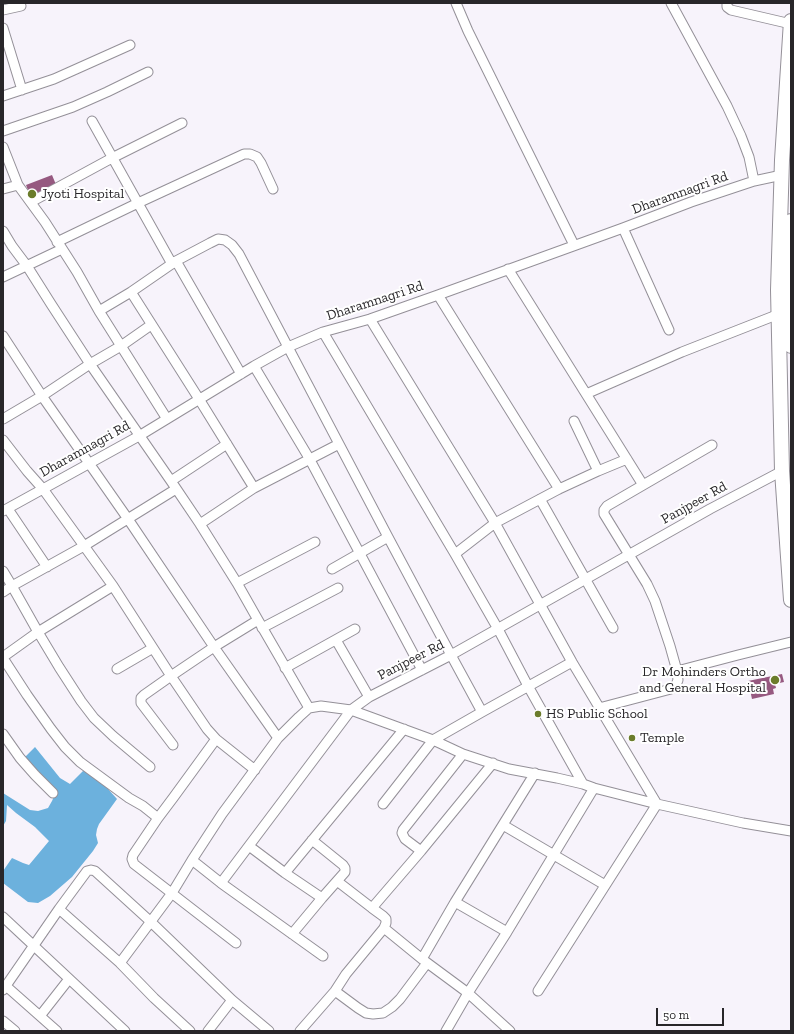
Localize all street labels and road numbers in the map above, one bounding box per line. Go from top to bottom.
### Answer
street label: Dharamnagri Rd [630,168,730,218]
street label: Dharamnagri Rd [325,277,425,325]
street label: Dharamnagri Rd [37,417,133,481]
street label: Panjpeer Rd [658,478,730,528]
street label: Panjpeer Rd [375,636,447,684]

